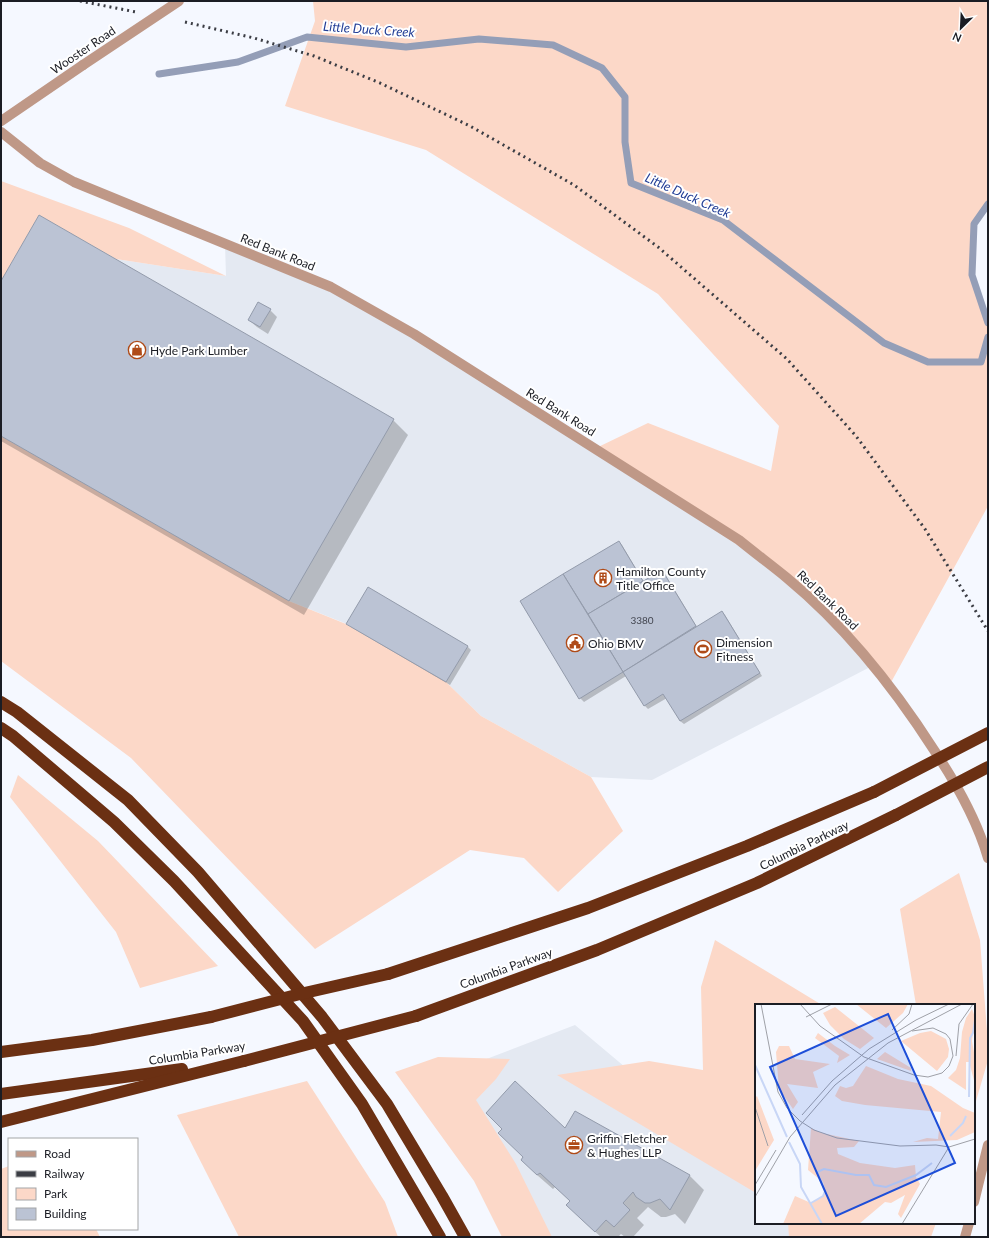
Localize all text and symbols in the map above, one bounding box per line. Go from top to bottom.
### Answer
north arrow [941,8,981,48]
water label: Little Duck Creek [323,18,416,40]
street label: Wooster Road [48,23,118,77]
text: N [950,30,963,45]
water label: Little Duck Creek [643,169,734,221]
street label: Red Bank Road [238,230,318,274]
shop icon: Hyde Park Lumber [127,340,147,360]
place label: Hyde Park Lumber [150,343,248,358]
street label: Red Bank Road [523,385,599,439]
place label: Hamilton County Title Office [616,564,707,593]
street label: Red Bank Road [794,567,862,633]
building icon: Hamilton County Title Office [593,568,613,588]
house number: 3380 [630,614,654,626]
public building icon: Ohio BMV [565,633,585,653]
place label: Dimension Fitness [716,635,772,664]
place label: Ohio BMV [588,636,645,651]
sports icon: Dimension Fitness [693,639,713,659]
street label: Columbia Parkway [757,817,852,873]
street label: Columbia Parkway [458,944,555,992]
inset map [755,1004,975,1224]
street label: Columbia Parkway [148,1038,247,1068]
place label: Griffin Fletcher & Hughes LLP [587,1131,667,1160]
office icon: Griffin Fletcher & Hughes LLP [564,1135,584,1155]
legend [8,1138,138,1230]
text: Road [44,1146,71,1161]
text: Railway [44,1166,85,1181]
text: Park [44,1186,68,1201]
text: Building [44,1206,87,1221]

